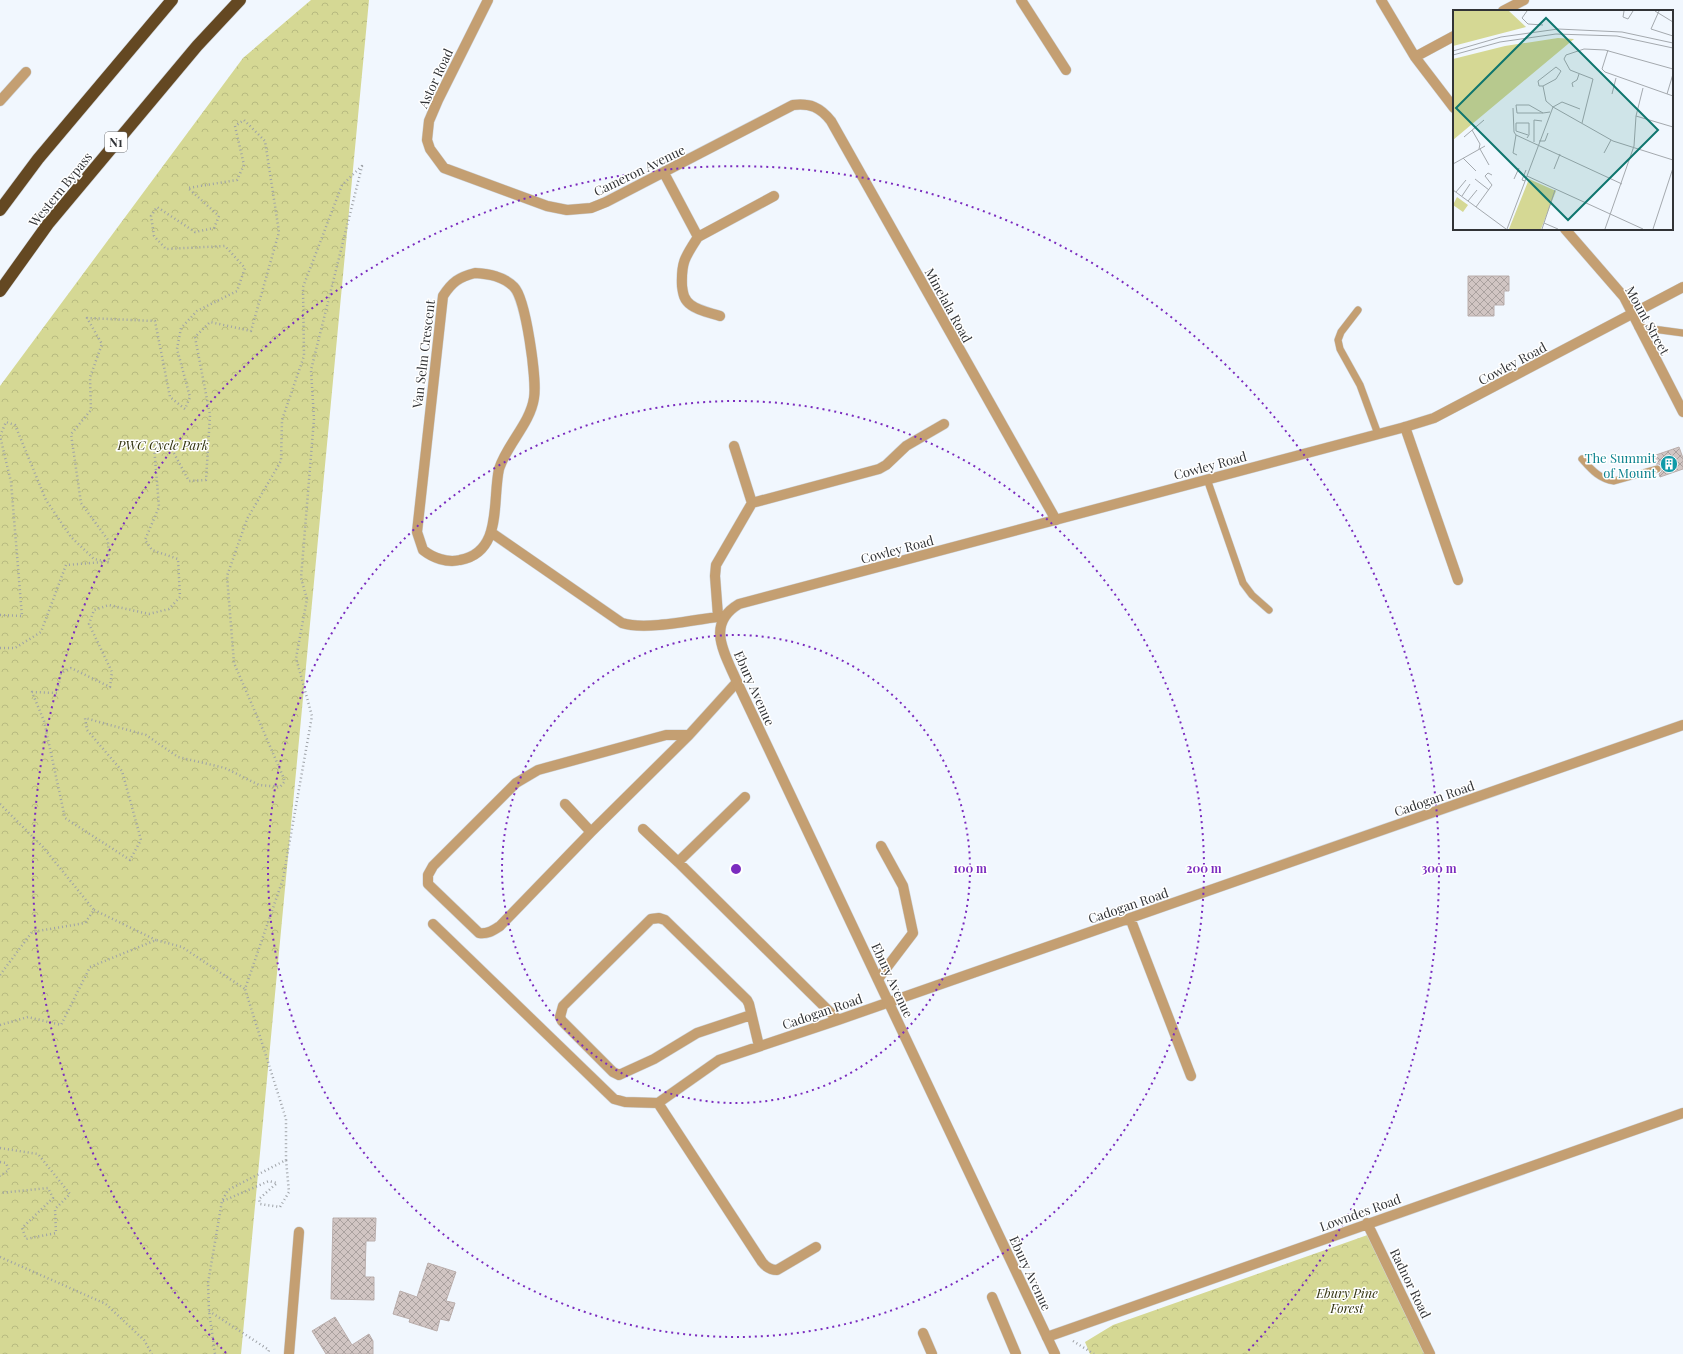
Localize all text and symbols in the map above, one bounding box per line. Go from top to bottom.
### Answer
inset map [1453,10,1673,230]
street label: Astor Road [413,45,456,112]
road number: N1 [105,132,127,152]
street label: Cameron Avenue [590,140,688,199]
street label: Western Bypass [24,148,95,231]
street label: Minelala Road [922,265,977,346]
street label: Mount Street [1622,283,1674,358]
street label: Van Selm Crescent [408,298,438,410]
street label: Cowley Road [1475,338,1549,388]
park label: PWC Cycle Park [117,436,209,453]
street label: Cowley Road [1172,447,1249,483]
place label: The Summit of Mount [1584,449,1656,481]
building icon: The Summit of Mount [1659,454,1679,474]
street label: Cowley Road [859,531,936,567]
street label: Ebury Avenue [731,648,779,729]
street label: Cadogan Road [1392,776,1477,820]
text: 100 m [953,860,987,876]
text: 200 m [1186,860,1222,876]
text: 300 m [1422,860,1457,876]
centre of rings [729,862,743,876]
street label: Cadogan Road [1086,883,1171,927]
street label: Ebury Avenue [868,940,918,1020]
street label: Cadogan Road [780,989,865,1033]
street label: Lowndes Road [1317,1189,1403,1235]
street label: Ebury Avenue [1006,1233,1056,1313]
street label: Radnor Road [1387,1245,1435,1321]
park label: Ebury Pine Forest [1315,1284,1378,1316]

